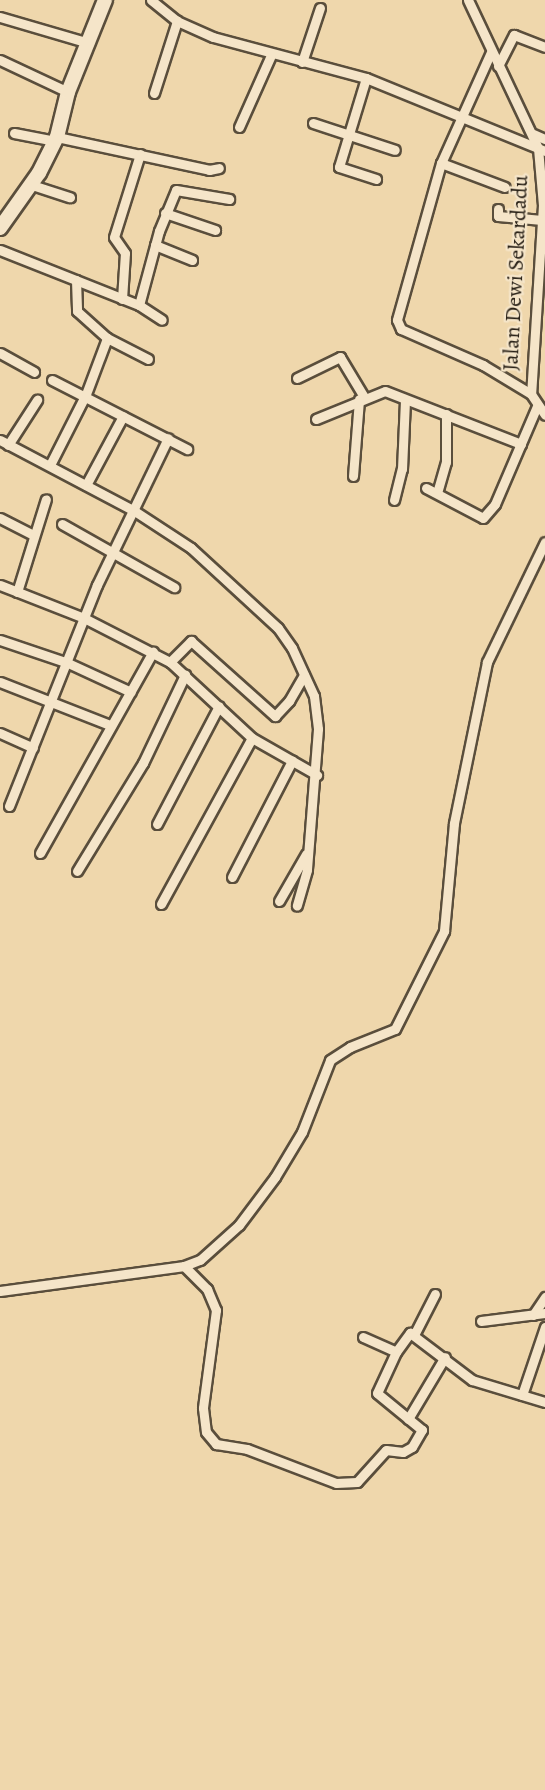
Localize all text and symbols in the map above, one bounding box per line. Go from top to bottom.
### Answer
street label: Jalan Dewi Sekardadu [498,174,534,372]

